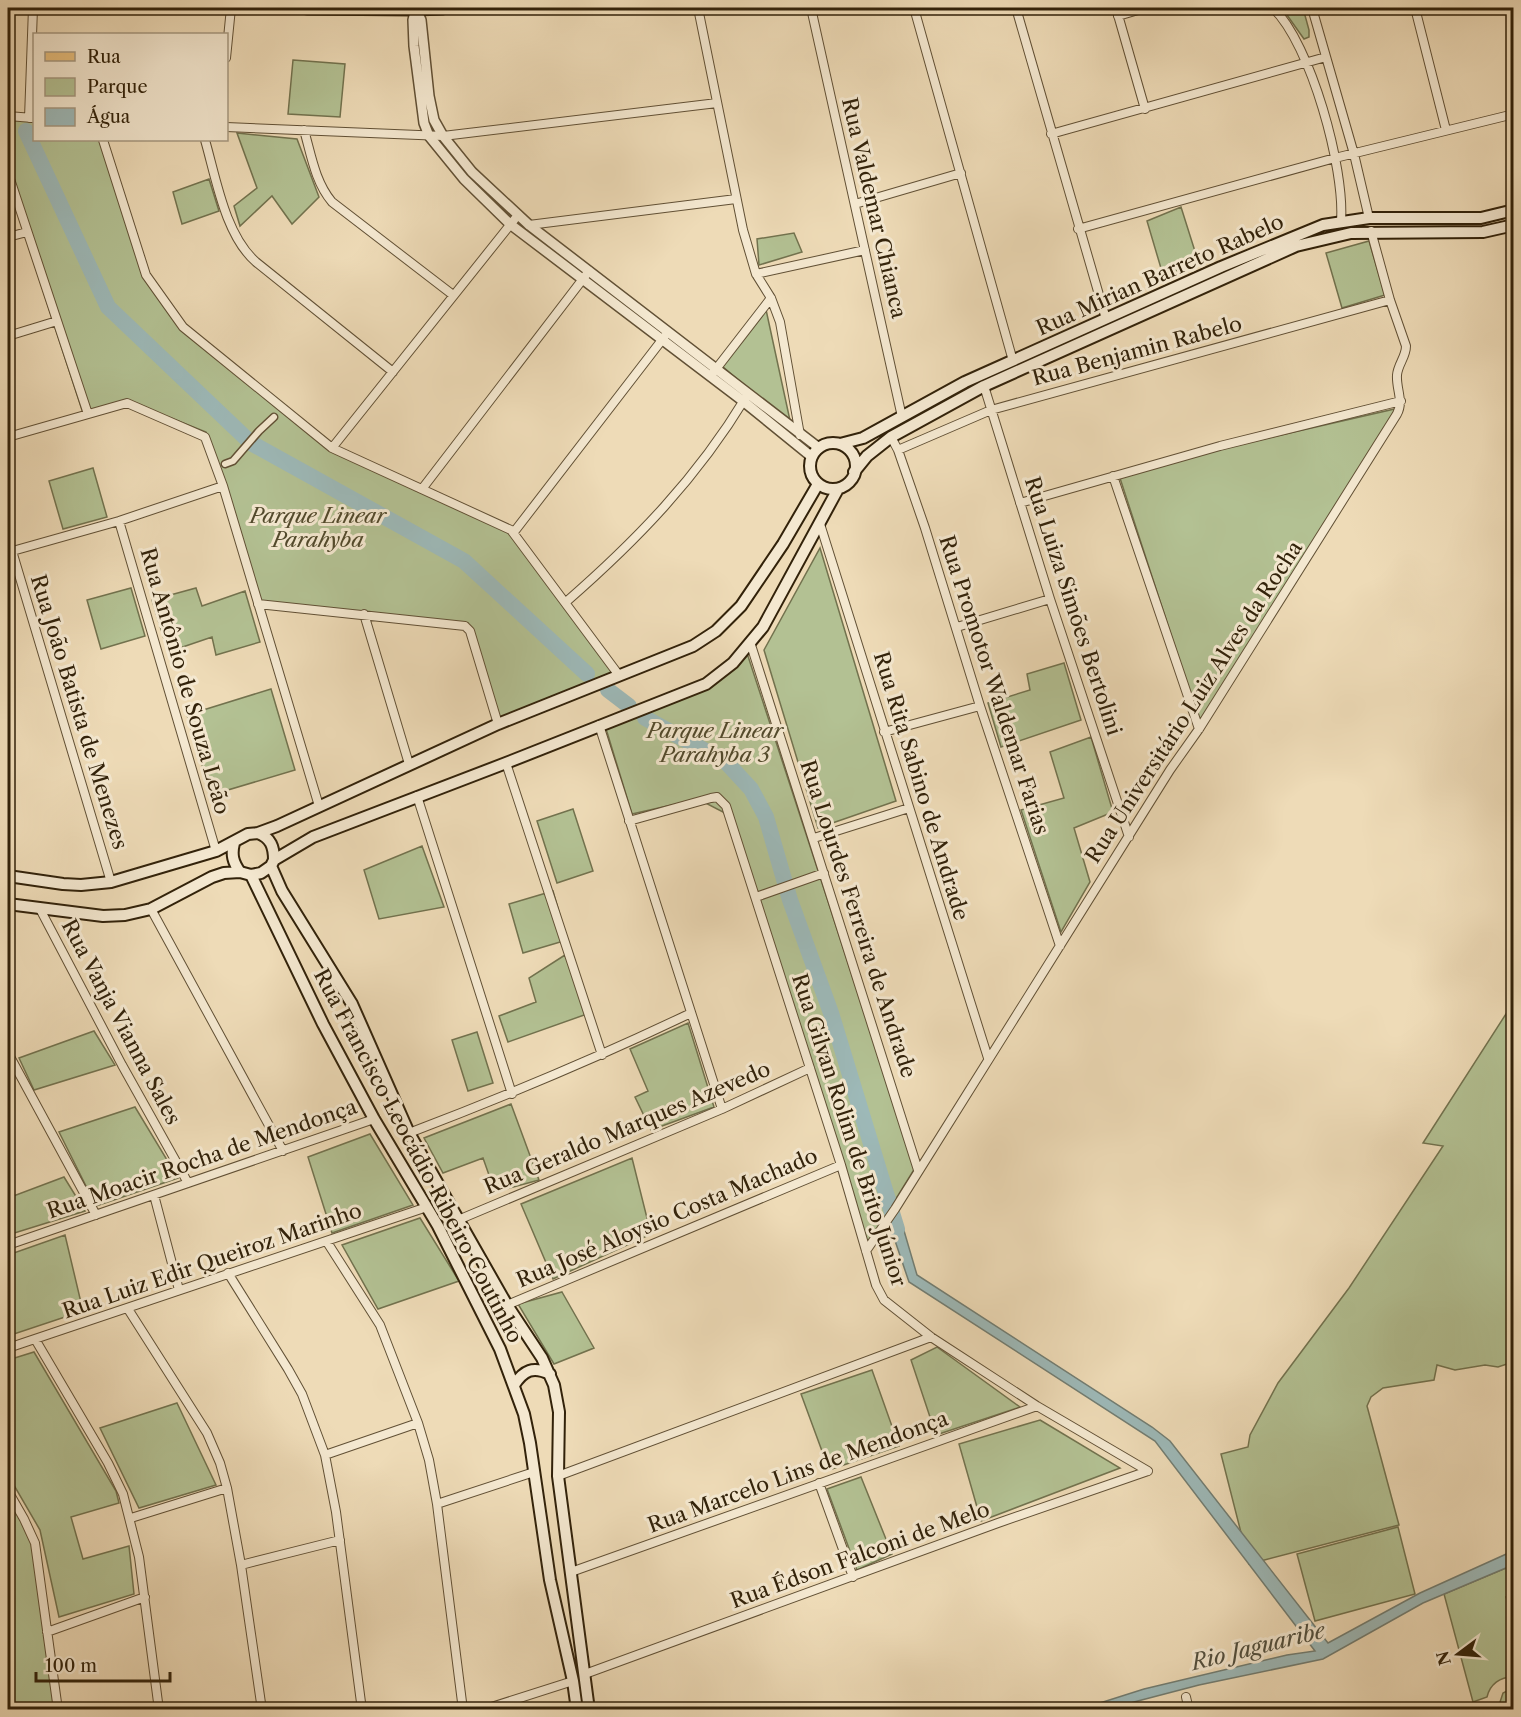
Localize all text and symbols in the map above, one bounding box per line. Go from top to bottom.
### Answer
legend [33,33,228,141]
text: Rua [87,46,121,68]
text: Parque [87,76,148,98]
street label: Rua Valdemar Chianca [837,95,912,322]
text: Água [86,105,131,128]
street label: Rua Mirian Barreto Rabelo [1032,209,1287,340]
street label: Rua Benjamin Rabelo [1029,310,1244,391]
street label: Rua Luiza Simões Bertolini [1020,473,1127,738]
park label: Parque Linear Parahyba [248,503,388,552]
street label: Rua Promotor Waldemar Farias [934,532,1055,838]
street label: Rua Universitário Luiz Alves da Rocha [1080,535,1308,867]
street label: Rua Antônio de Souza Leão [135,545,236,817]
street label: Rua João Batista de Menezes [26,571,133,852]
street label: Rua Rita Sabino de Andrade [869,648,974,923]
park label: Parque Linear Parahyba 3 [645,718,785,767]
street label: Rua Lourdes Ferreira de Andrade [795,757,922,1081]
street label: Rua Vanja Vianna Sales [57,915,186,1129]
street label: Rua Francisco Leocádio Ribeiro Coutinho [309,964,528,1347]
street label: Rua Gilvan Rolim de Brito Júnior [787,970,912,1290]
street label: Rua Geraldo Marques Azevedo [480,1056,774,1199]
street label: Rua Moacir Rocha de Mendonça [43,1093,361,1223]
street label: Rua José Aloysio Costa Machado [512,1143,821,1292]
street label: Rua Luiz Edir Queiroz Marinho [59,1197,365,1324]
street label: Rua Marcelo Lins de Mendonça [644,1405,952,1538]
street label: Rua Édson Falconi de Melo [727,1496,993,1613]
water label: Rio Jaguaribe [1186,1616,1329,1677]
north arrow [1428,1624,1488,1684]
scale bar [36,1645,170,1683]
text: N [1432,1649,1455,1668]
text: 100 m [45,1655,97,1677]

